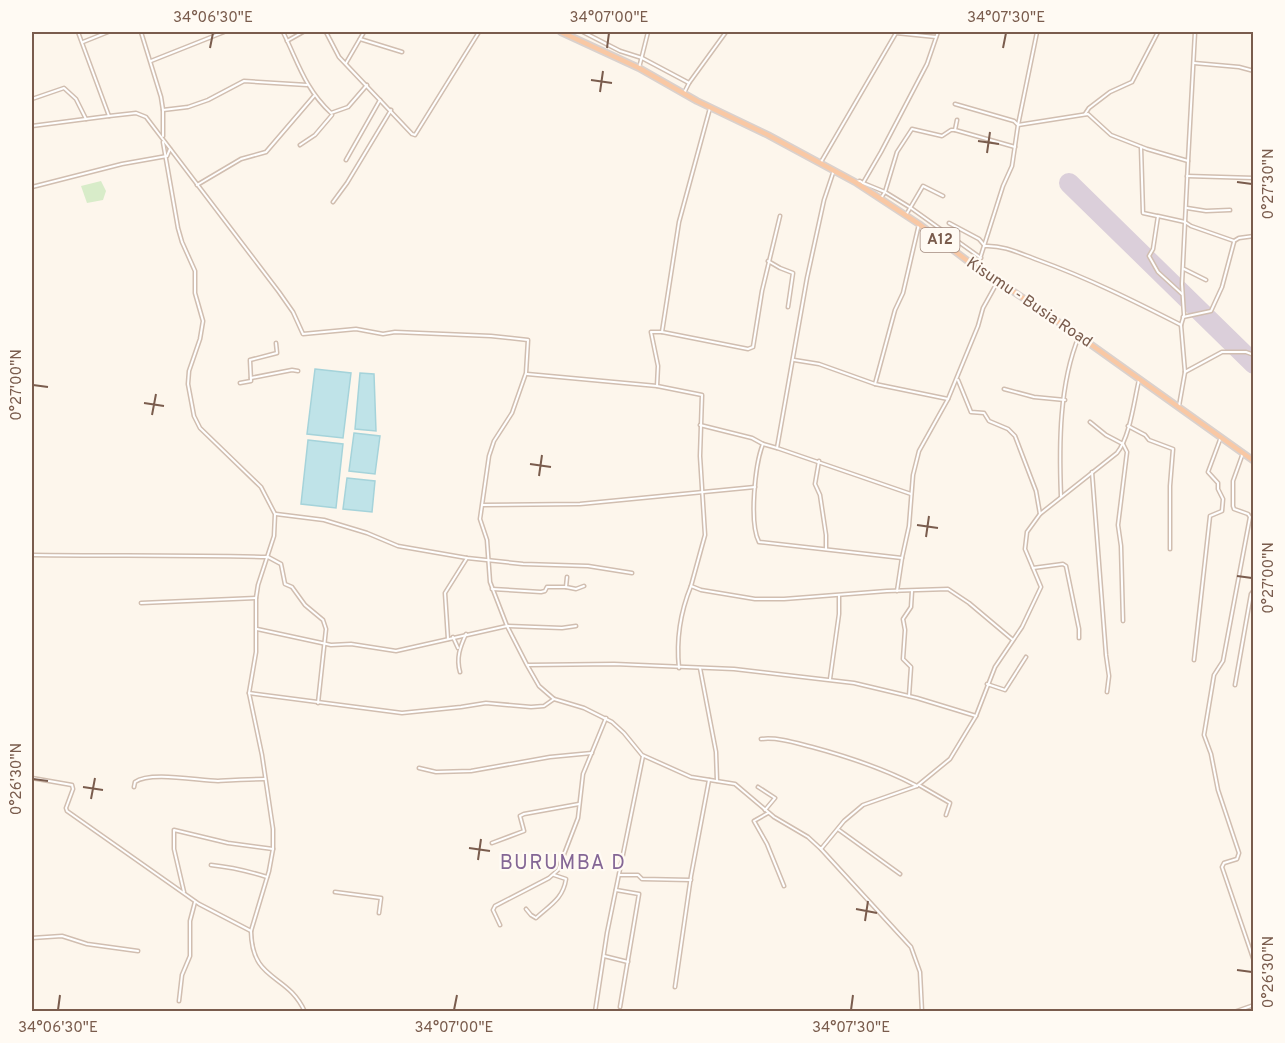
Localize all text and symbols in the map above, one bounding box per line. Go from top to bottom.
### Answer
text: 34°06'30"E [173,9,253,28]
text: 34°07'00"E [570,9,648,28]
text: 34°07'30"E [967,9,1045,28]
text: 0°27'30"N [1260,148,1279,220]
road number: A12 [920,228,960,252]
street label: Kisumu - Busia Road [962,253,1096,353]
text: 0°27'00"N [8,349,27,421]
text: 0°27'00"N [1260,542,1279,614]
text: 0°26'30"N [8,743,27,815]
district label: BURUMBA D [500,851,626,877]
text: 0°26'30"N [1260,936,1279,1008]
text: 34°06'30"E [18,1019,98,1038]
text: 34°07'00"E [415,1019,493,1038]
text: 34°07'30"E [812,1019,890,1038]

